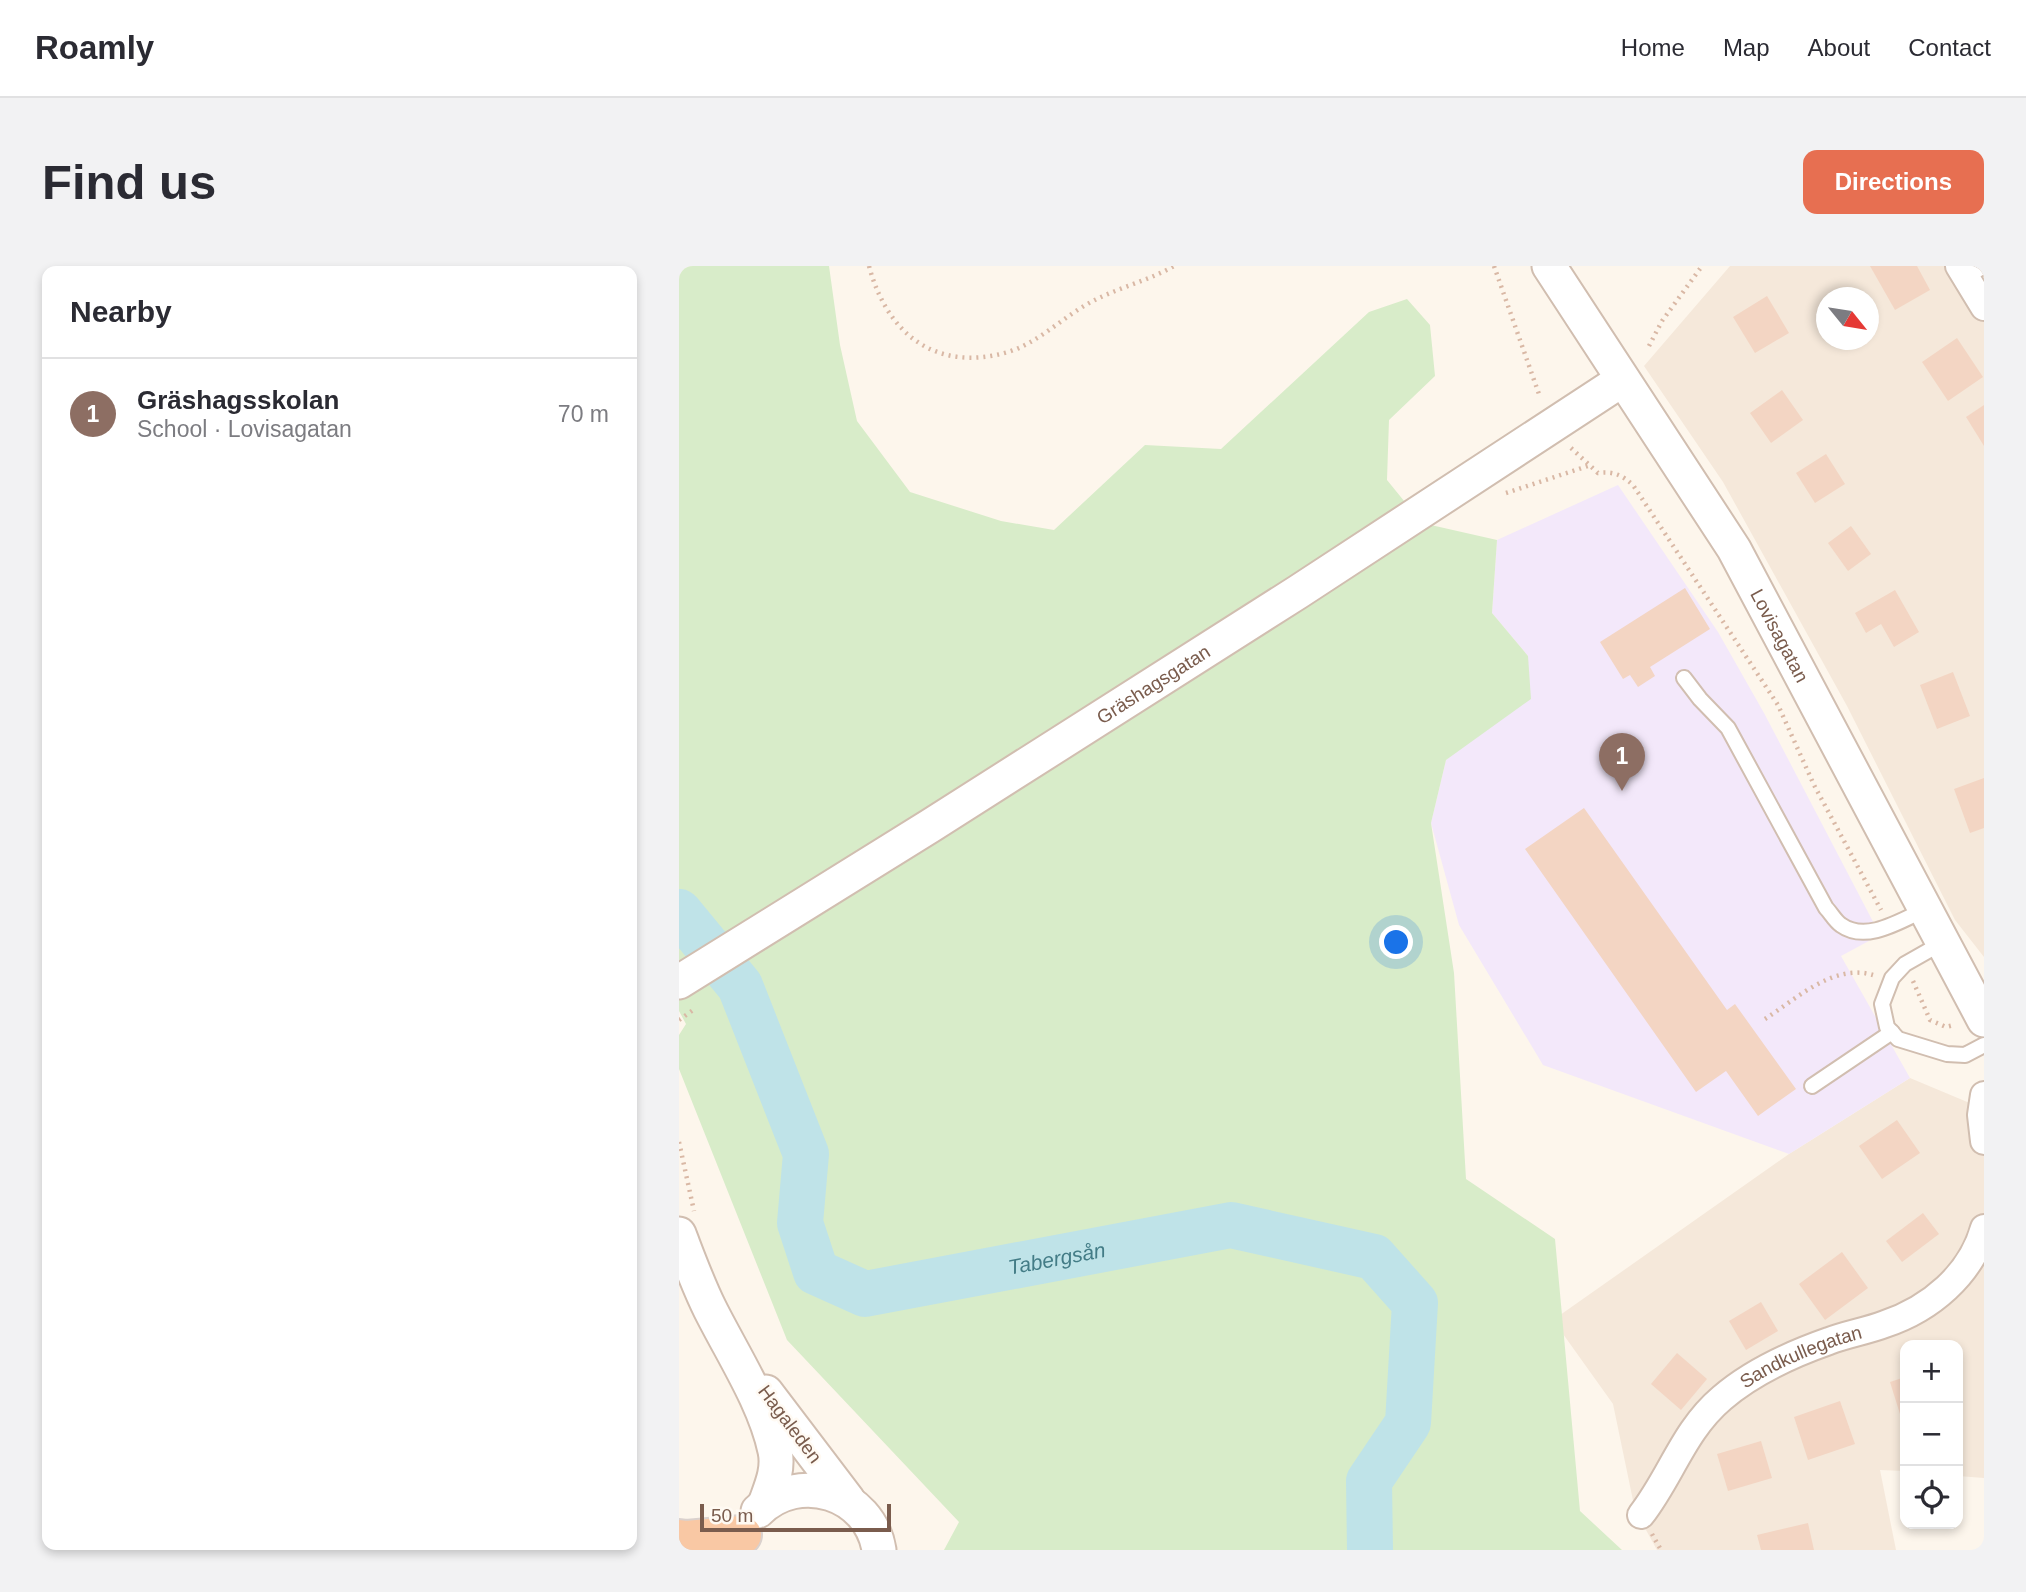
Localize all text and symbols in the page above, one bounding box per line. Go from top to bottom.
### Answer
text: Roamly [35,29,154,66]
text: Home [1621,34,1685,61]
text: Map [1723,34,1770,61]
text: About [1808,34,1870,61]
text: Contact [1908,34,1991,61]
button: Directions [1803,150,1984,214]
text: Find us [42,155,216,209]
north arrow [1816,287,1879,350]
text: Nearby [70,295,172,328]
text: Gräshagsskolan [137,385,339,415]
text: 1 [87,401,99,427]
text: 70 m [558,401,609,427]
text: School · Lovisagatan [137,416,352,442]
street label: Lovisagatan [1747,585,1813,686]
street label: Gräshagsgatan [1093,640,1214,728]
pin: 1 [1599,733,1645,791]
your location [1379,925,1413,959]
water label: Tabergsån [1006,1237,1107,1278]
street label: Sandkullegatan [1736,1321,1864,1392]
map controls [1900,1340,1963,1529]
button: + [1900,1340,1963,1403]
street label: Hagaleden [754,1381,826,1467]
button: − [1900,1403,1963,1466]
button: locate [1900,1466,1963,1529]
scale bar [700,1501,891,1533]
text: 50 m [711,1505,753,1526]

